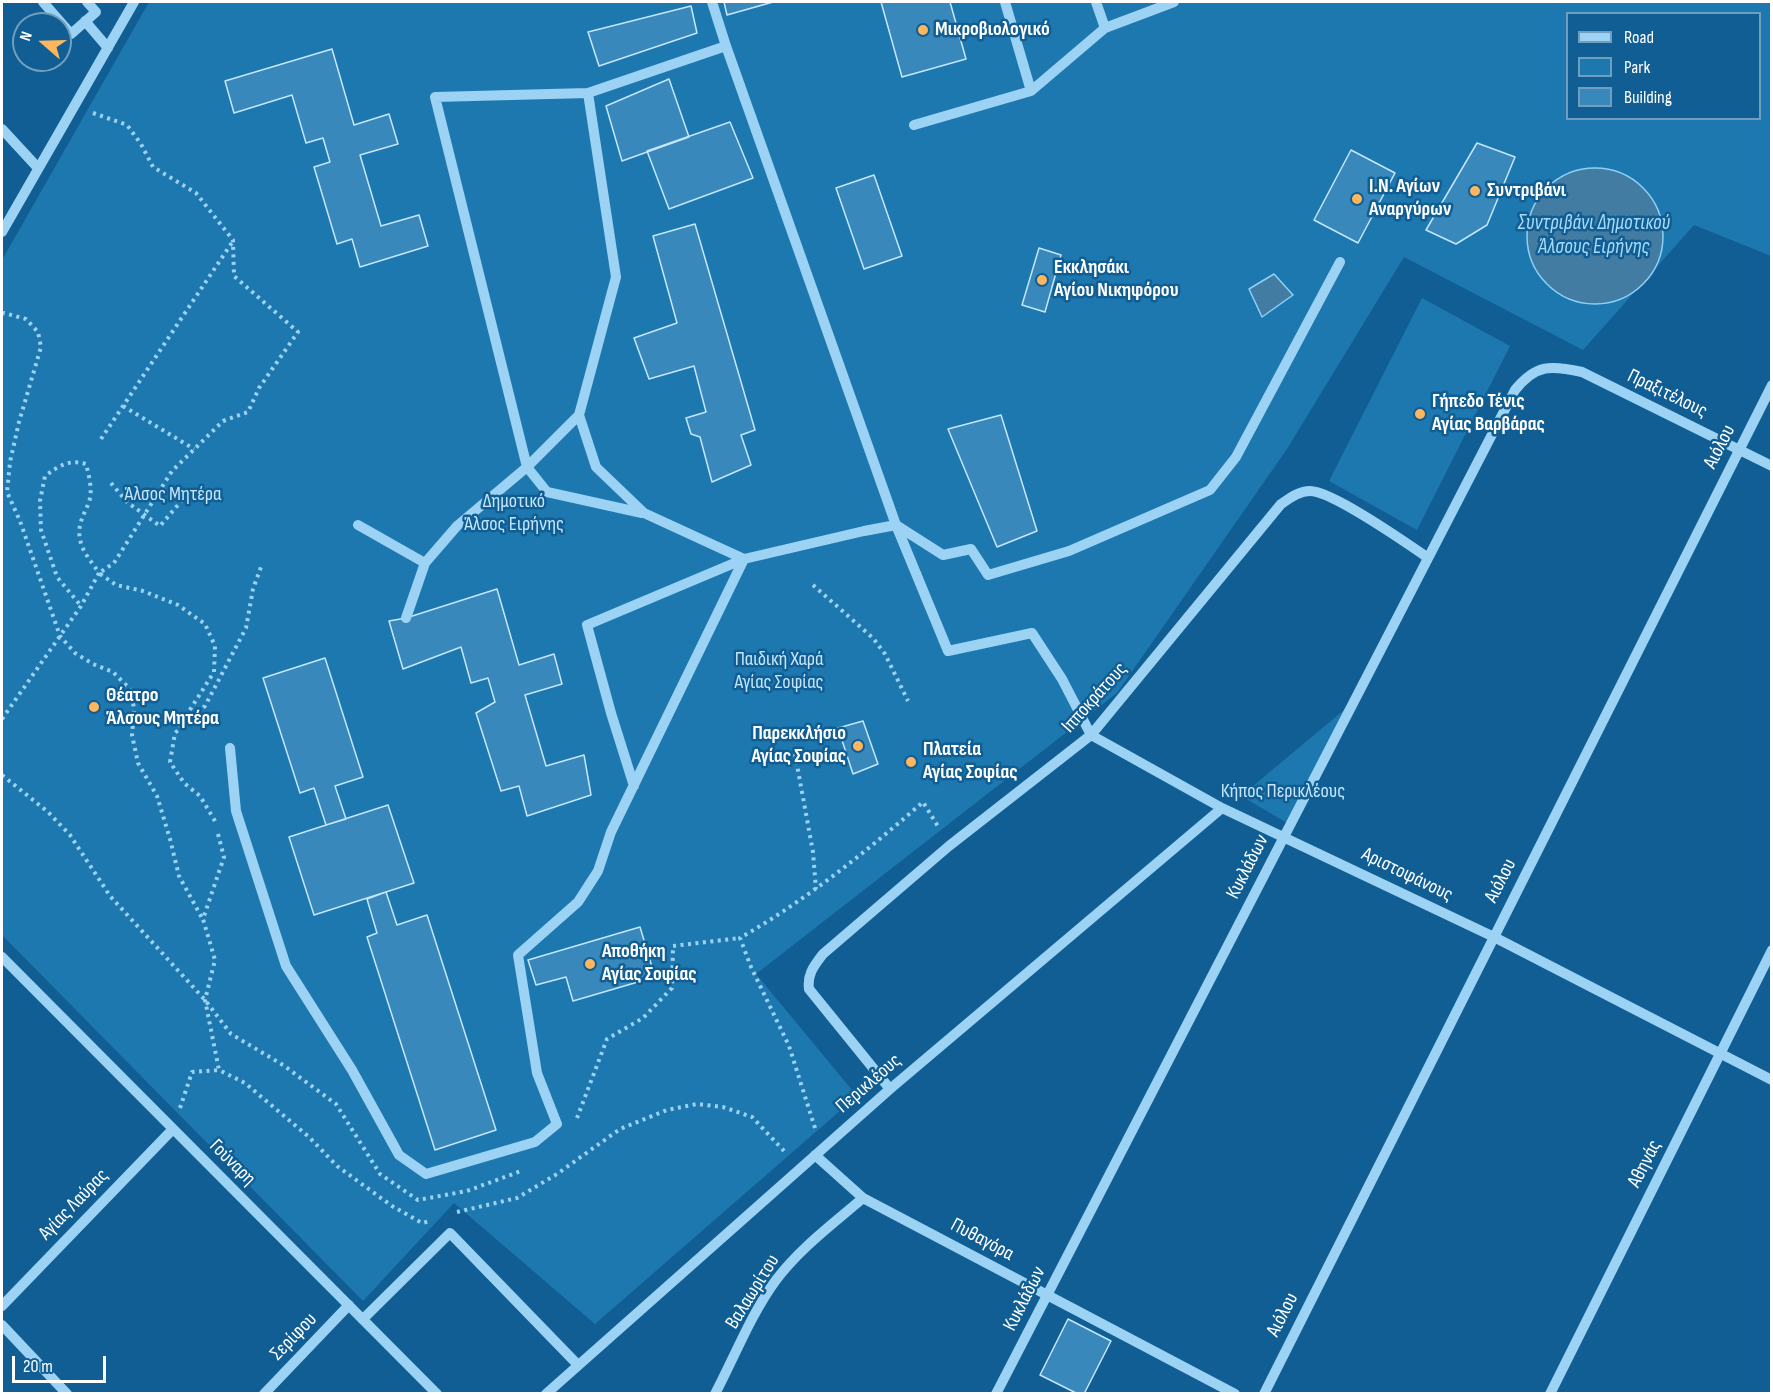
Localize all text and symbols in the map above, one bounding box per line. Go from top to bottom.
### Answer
north arrow [12,12,72,72]
legend [1566,12,1761,120]
place label: Μικροβιολογικό [935,18,1050,42]
marker: Μικροβιολογικό [916,23,930,37]
text: Road [1624,27,1654,48]
text: N [16,29,37,44]
text: Park [1624,57,1650,78]
text: Building [1624,87,1672,108]
place label: Ι.Ν. Αγίων Αναργύρων [1369,175,1451,222]
place label: Συντριβάνι [1487,179,1566,203]
marker: Συντριβάνι [1468,184,1482,198]
marker: Ι.Ν. Αγίων Αναργύρων [1350,192,1364,206]
water label: Συντριβάνι Δημοτικού Άλσους Ειρήνης [1518,211,1670,261]
place label: Εκκλησάκι Αγίου Νικηφόρου [1054,256,1179,303]
marker: Εκκλησάκι Αγίου Νικηφόρου [1035,273,1049,287]
street label: Πραξιτέλους [1623,364,1711,424]
place label: Γήπεδο Τένις Αγίας Βαρβάρας [1432,390,1545,437]
marker: Γήπεδο Τένις Αγίας Βαρβάρας [1413,407,1427,421]
street label: Αιόλου [1699,421,1741,473]
park label: Άλσος Μητέρα [125,483,221,507]
park label: Δημοτικό Άλσος Ειρήνης [464,490,564,537]
park label: Παιδική Χαρά Αγίας Σοφίας [735,648,823,695]
street label: Ιπποκράτους [1057,658,1133,738]
place label: Θέατρο Άλσους Μητέρα [106,684,219,731]
marker: Θέατρο Άλσους Μητέρα [87,700,101,714]
place label: Παρεκκλήσιο Αγίας Σοφίας [752,722,846,769]
place label: Πλατεία Αγίας Σοφίας [923,738,1017,785]
marker: Παρεκκλήσιο Αγίας Σοφίας [851,739,865,753]
marker: Πλατεία Αγίας Σοφίας [904,755,918,769]
park label: Κήπος Περικλέους [1221,780,1345,804]
street label: Κυκλάδων [1222,831,1274,903]
street label: Αριστοφάνους [1357,843,1457,907]
street label: Αιόλου [1480,855,1522,907]
place label: Αποθήκη Αγίας Σοφίας [602,940,696,987]
marker: Αποθήκη Αγίας Σοφίας [583,957,597,971]
street label: Περικλέους [831,1049,907,1119]
street label: Γούναρη [204,1135,260,1191]
street label: Αθηνάς [1623,1136,1667,1192]
street label: Αγίας Λαύρας [34,1164,114,1246]
street label: Πυθαγόρα [946,1213,1018,1267]
street label: Βαλαωρίτου [721,1250,785,1334]
street label: Κυκλάδων [999,1263,1051,1335]
street label: Αιόλου [1262,1289,1304,1341]
street label: Σερίφου [266,1308,322,1366]
scale bar [15,1344,110,1382]
text: 20 m [23,1356,53,1377]

